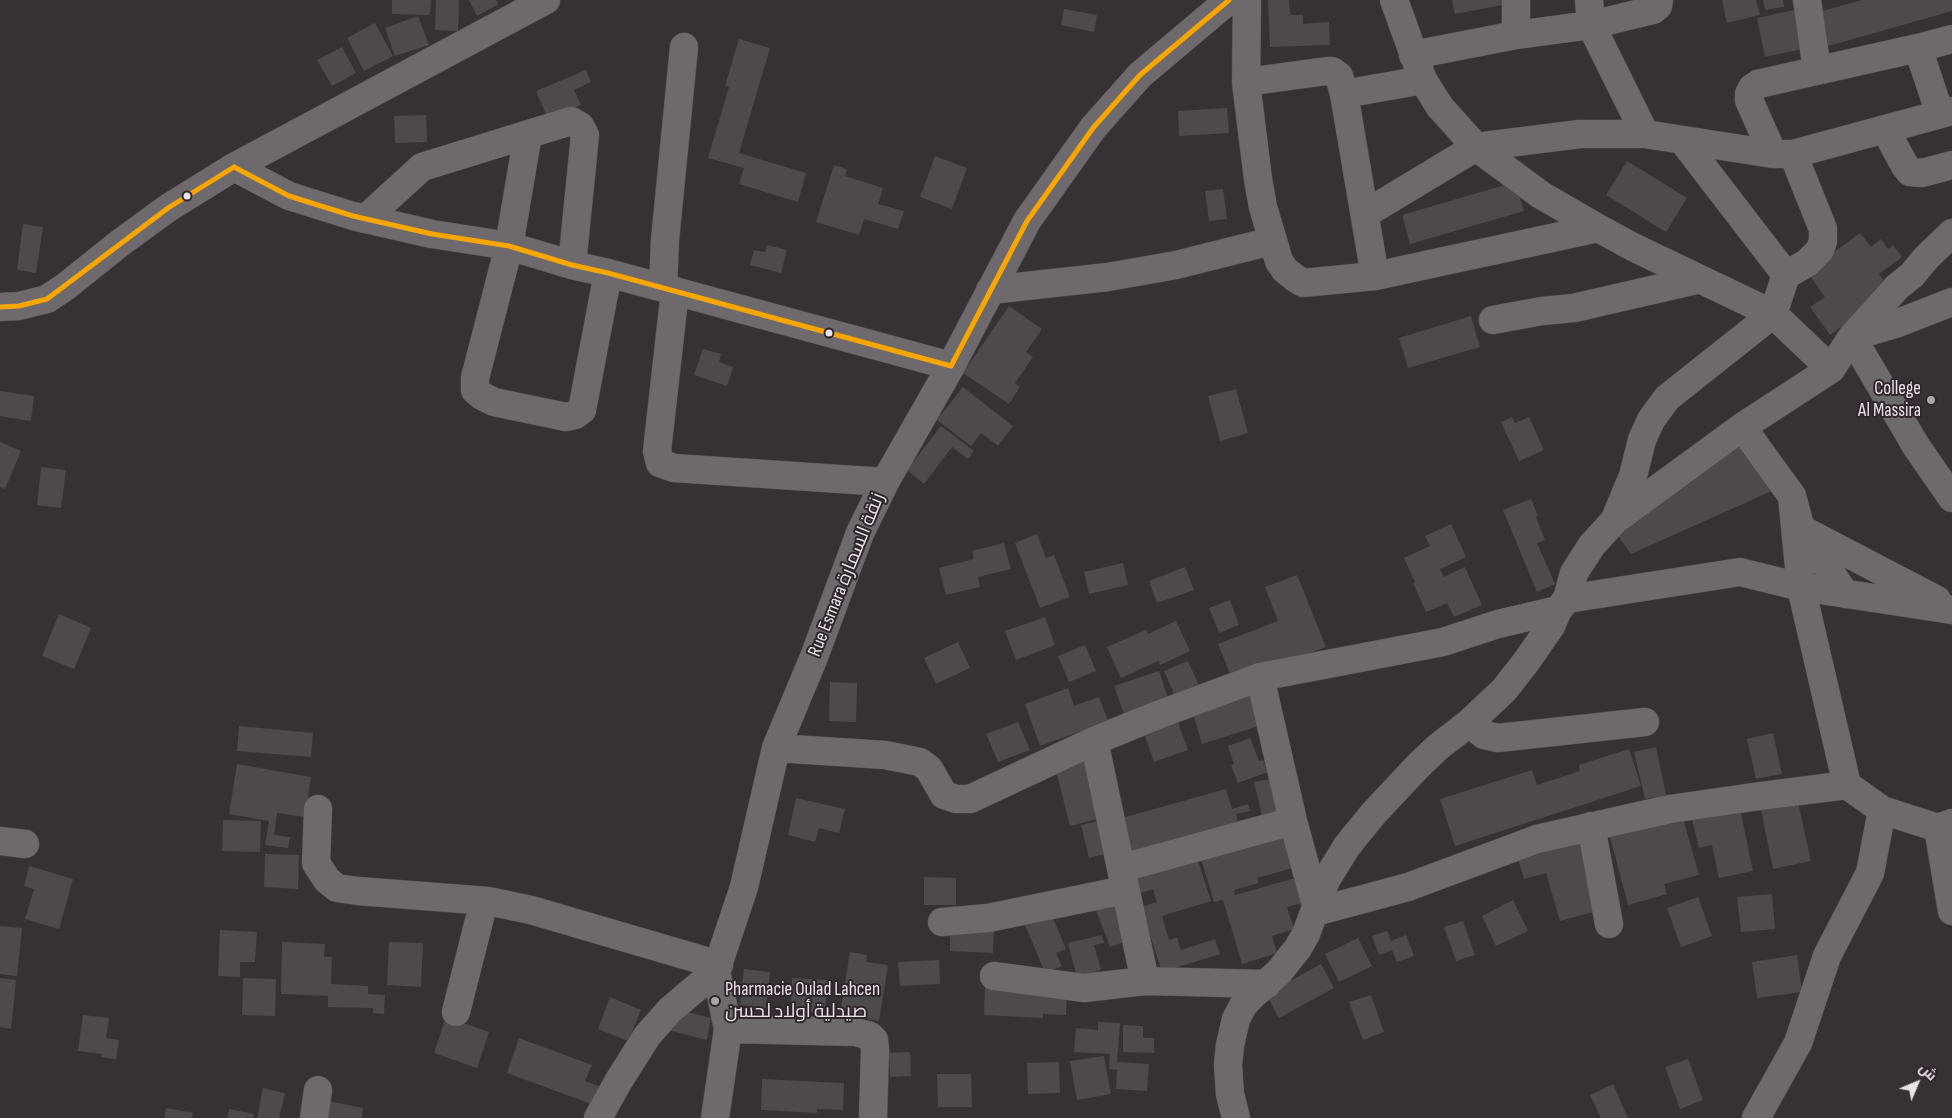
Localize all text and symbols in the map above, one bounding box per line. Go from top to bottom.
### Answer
unlabelled marker [182,191,192,201]
unlabelled marker [824,328,834,338]
place label: College Al Massira [1858,378,1921,422]
marker: College Al Massira [1925,394,1937,406]
street label: Rue Esmara زنقة السمارة [804,490,890,660]
place label: Pharmacie Oulad Lahcen صيدلية أولاد لحسن [725,979,880,1023]
marker: Pharmacie Oulad Lahcen صيدلية أولاد لحسن [709,995,721,1007]
north arrow [1892,1058,1942,1108]
text: ش [1916,1060,1940,1084]

